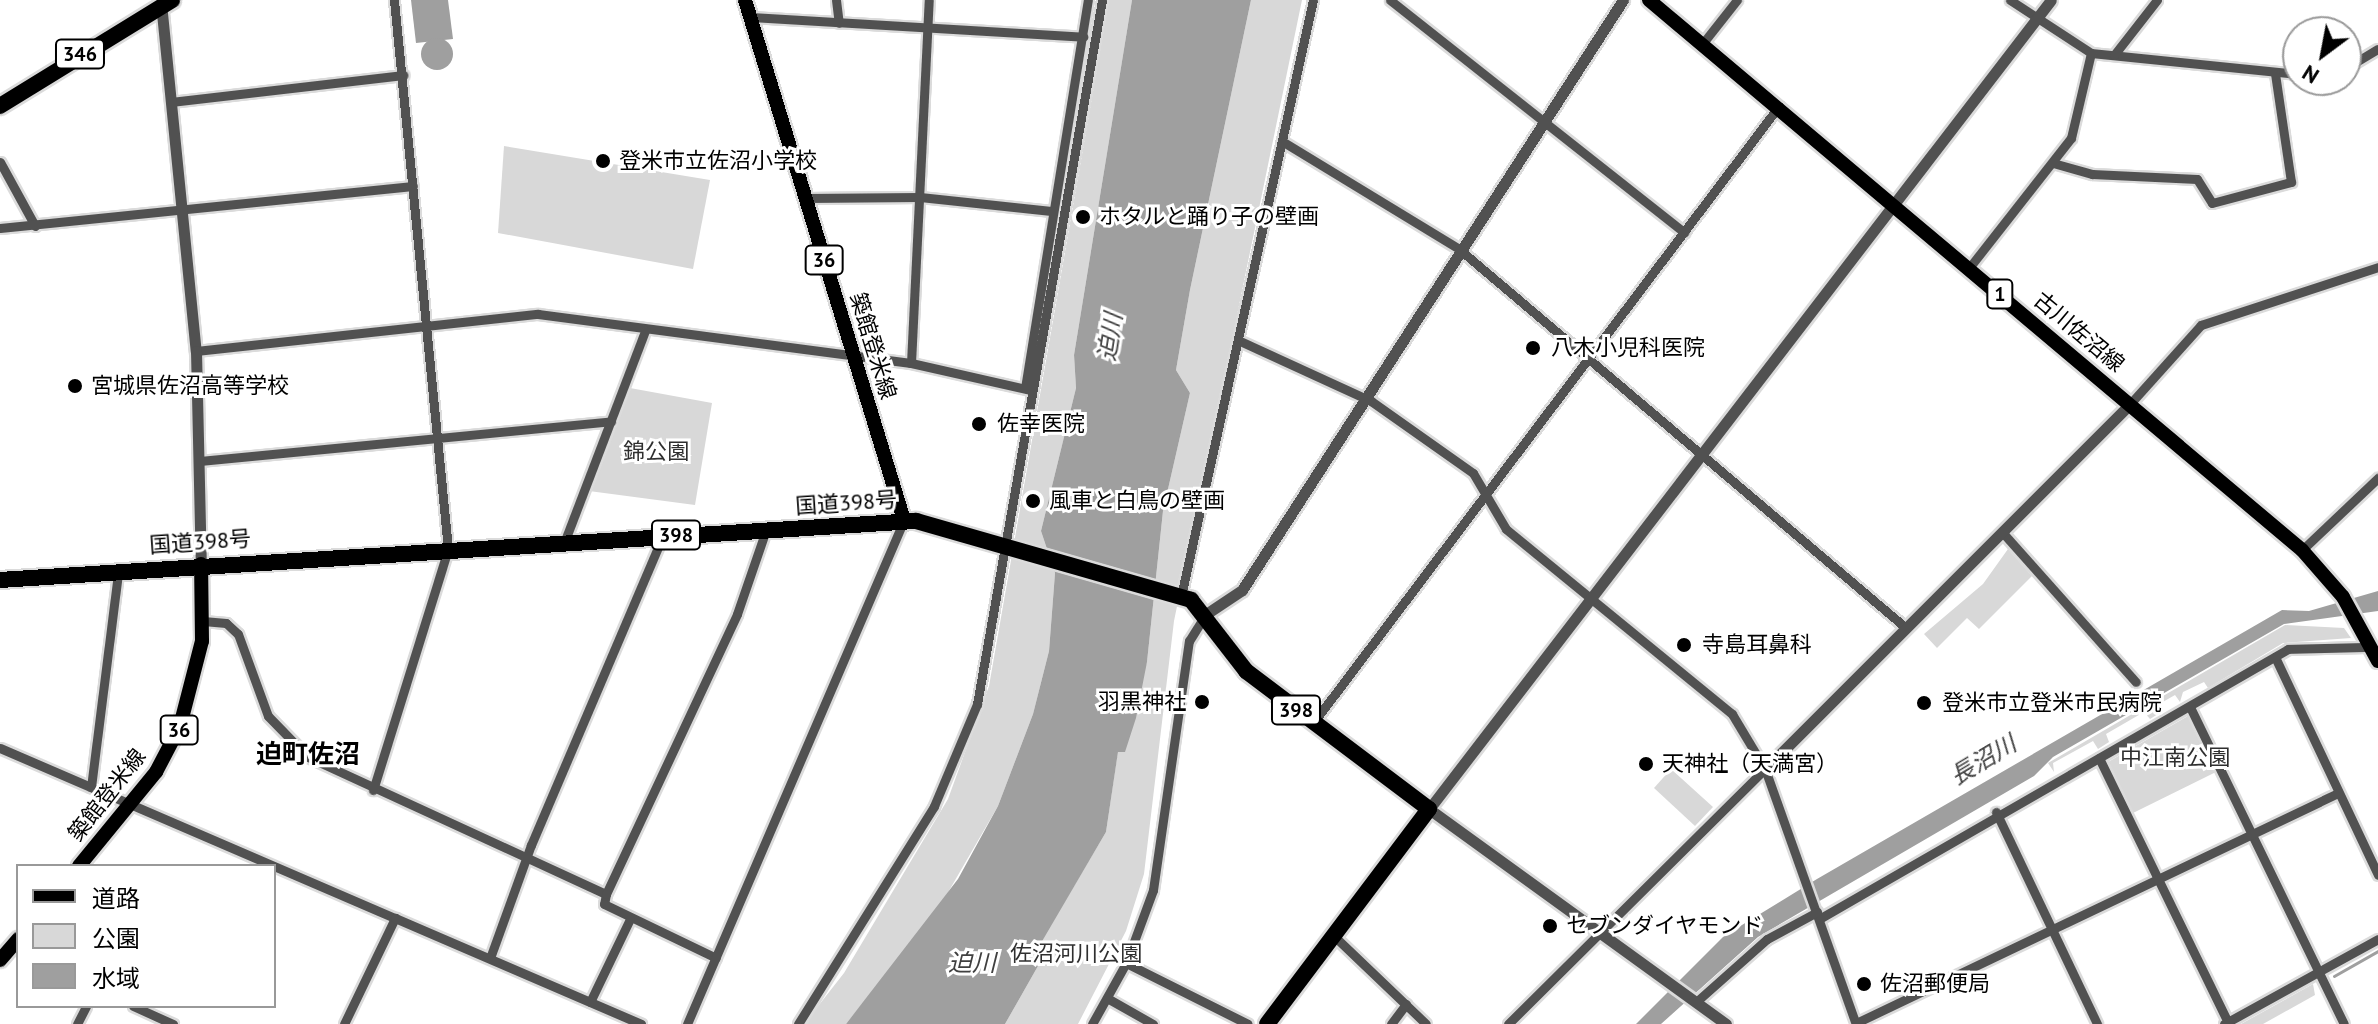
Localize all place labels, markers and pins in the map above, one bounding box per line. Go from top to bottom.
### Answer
place label: 登米市立佐沼小学校 [619,148,817,174]
marker: 登米市立佐沼小学校 [594,152,612,170]
place label: ホタルと踊り子の壁画 [1099,204,1319,230]
marker: ホタルと踊り子の壁画 [1074,208,1092,226]
place label: 八木小児科医院 [1551,335,1705,361]
marker: 八木小児科医院 [1522,337,1544,359]
place label: 宮城県佐沼高等学校 [91,373,289,399]
marker: 宮城県佐沼高等学校 [66,377,84,395]
place label: 佐幸医院 [997,411,1085,437]
marker: 佐幸医院 [968,413,990,435]
place label: 風車と白鳥の壁画 [1049,488,1225,514]
marker: 風車と白鳥の壁画 [1024,492,1042,510]
place label: 寺島耳鼻科 [1702,632,1812,658]
marker: 寺島耳鼻科 [1673,634,1695,656]
place label: 羽黒神社 [1098,689,1186,715]
place label: 登米市立登米市民病院 [1942,690,2162,716]
marker: 登米市立登米市民病院 [1913,692,1935,714]
marker: 羽黒神社 [1193,693,1211,711]
place label: 天神社（天満宮） [1662,751,1838,777]
marker: 天神社（天満宮） [1637,755,1655,773]
place label: セブンダイヤモンド [1566,913,1764,939]
marker: セブンダイヤモンド [1541,917,1559,935]
place label: 佐沼郵便局 [1880,971,1990,997]
marker: 佐沼郵便局 [1855,975,1873,993]

